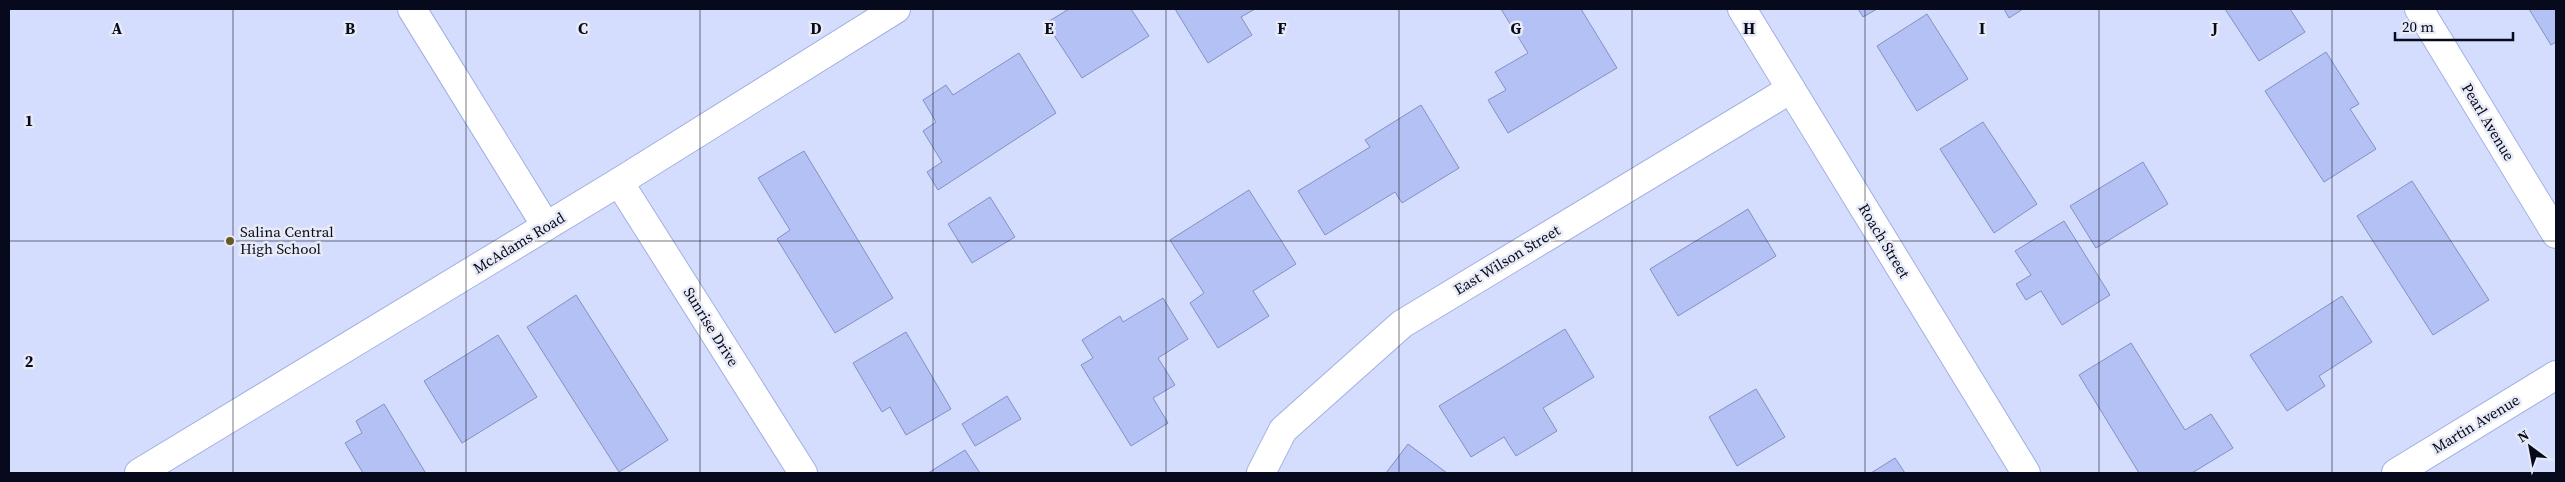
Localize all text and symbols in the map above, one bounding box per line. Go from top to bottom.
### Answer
scale bar [2395,10,2512,42]
text: 20 m [2402,16,2434,37]
text: A [112,17,123,39]
text: B [345,17,356,39]
text: C [578,17,588,39]
text: D [810,17,822,39]
text: E [1044,17,1054,39]
text: F [1277,17,1287,39]
text: G [1511,17,1522,39]
text: H [1743,17,1755,39]
text: I [1979,17,1985,39]
text: J [2211,17,2218,39]
street label: Pearl Avenue [2457,79,2520,165]
text: 1 [25,109,33,131]
street label: Roach Street [1854,199,1915,282]
street label: McAdams Road [469,207,569,278]
street label: East Wilson Street [1450,220,1564,300]
place label: Salina Central High School [240,221,334,259]
marker: Salina Central High School [224,235,236,247]
street label: Sunrise Drive [679,283,744,371]
text: 2 [25,350,34,372]
street label: Martin Avenue [2428,389,2524,458]
north arrow [2505,422,2555,472]
text: N [2513,425,2533,447]

